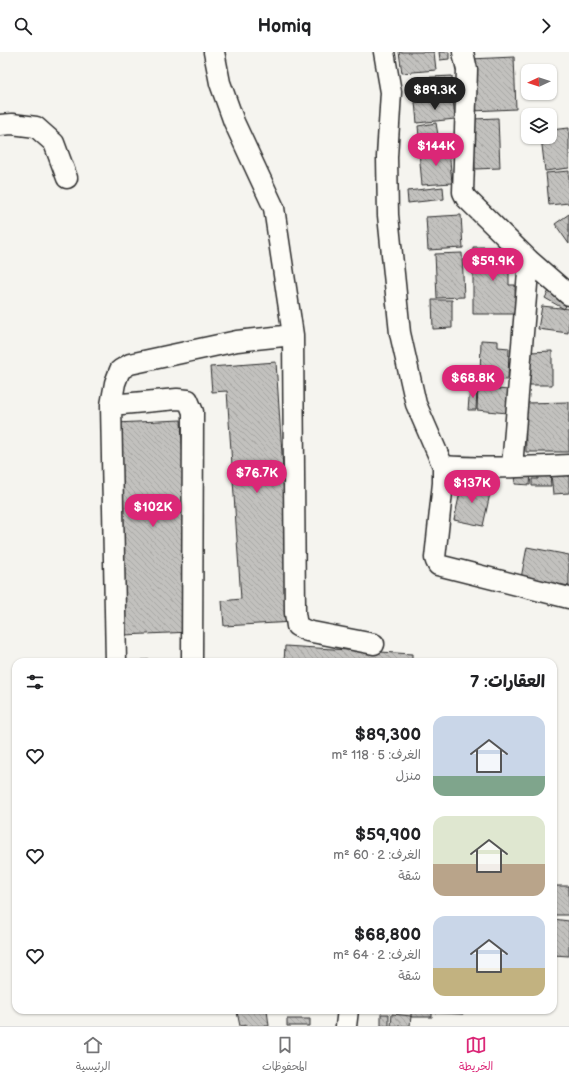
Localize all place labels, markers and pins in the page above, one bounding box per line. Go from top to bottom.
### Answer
pin: $89.3K [402,77,468,111]
pin: $144K [408,133,464,167]
pin: $59.9K [460,248,526,282]
pin: $68.8K [440,365,506,399]
pin: $76.7K [224,460,290,494]
pin: $137K [444,470,500,504]
pin: $102K [125,494,181,528]

